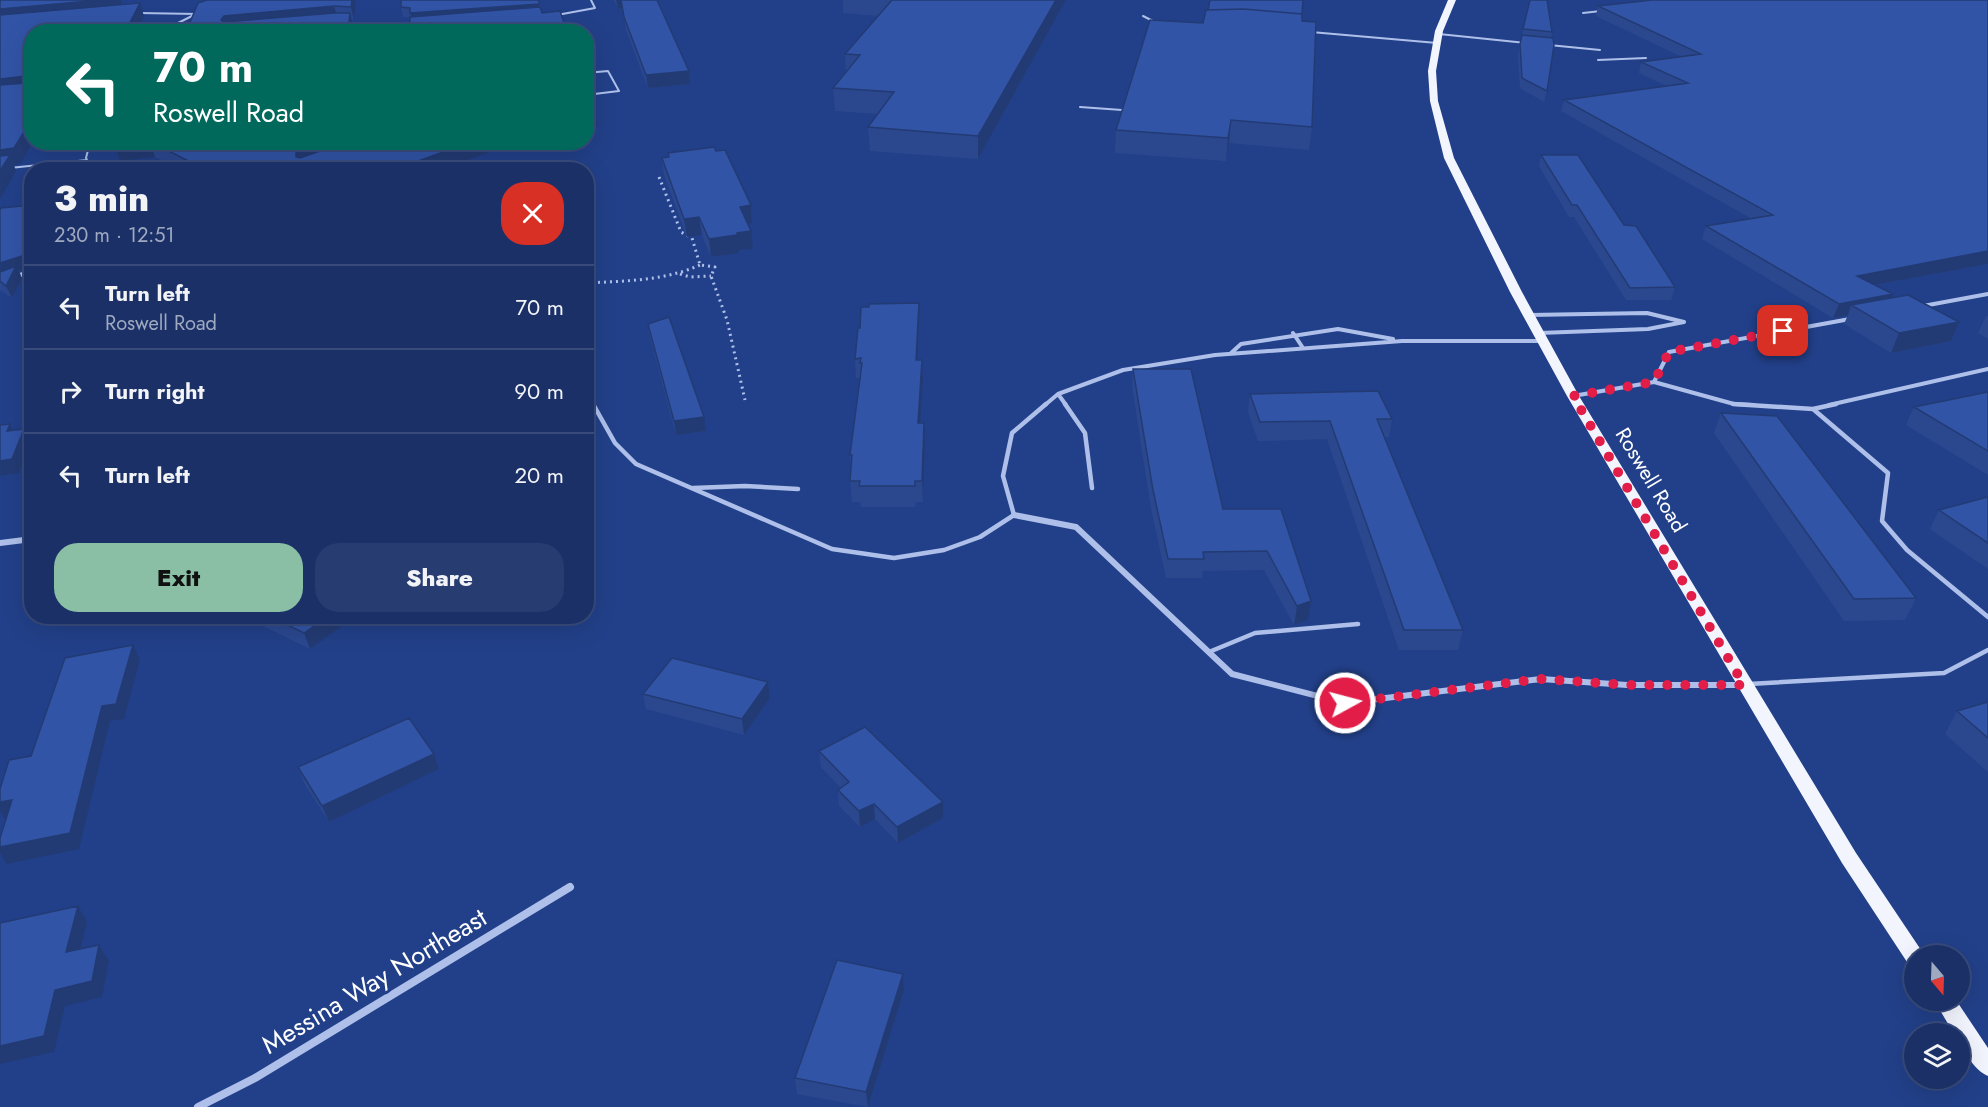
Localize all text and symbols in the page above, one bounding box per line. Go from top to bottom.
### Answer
text: 70 m [153,37,253,98]
icon: left [54,48,132,126]
text: Roswell Road [153,93,304,132]
text: 3 min [54,172,149,224]
button: close [501,182,564,245]
text: 230 m · 12:51 [54,221,175,250]
text: Turn left [105,277,190,309]
icon: left [54,291,87,324]
text: 70 m [515,291,564,323]
pin [1757,305,1808,356]
text: Roswell Road [105,309,217,338]
icon: arrive [1766,314,1799,347]
icon: right [54,375,87,408]
text: Turn right [105,375,205,407]
text: 90 m [514,375,564,407]
street label: Roswell Road [1608,422,1694,538]
icon: left [54,459,87,492]
text: Turn left [105,459,190,491]
text: 20 m [515,459,564,491]
button: Exit [54,543,303,612]
button: Share [315,543,564,612]
position arrow [1313,671,1377,735]
street label: Messina Way Northeast [254,898,494,1063]
north arrow [1904,945,1970,1011]
map controls [1904,945,1970,1089]
button: layers [1904,1023,1970,1089]

